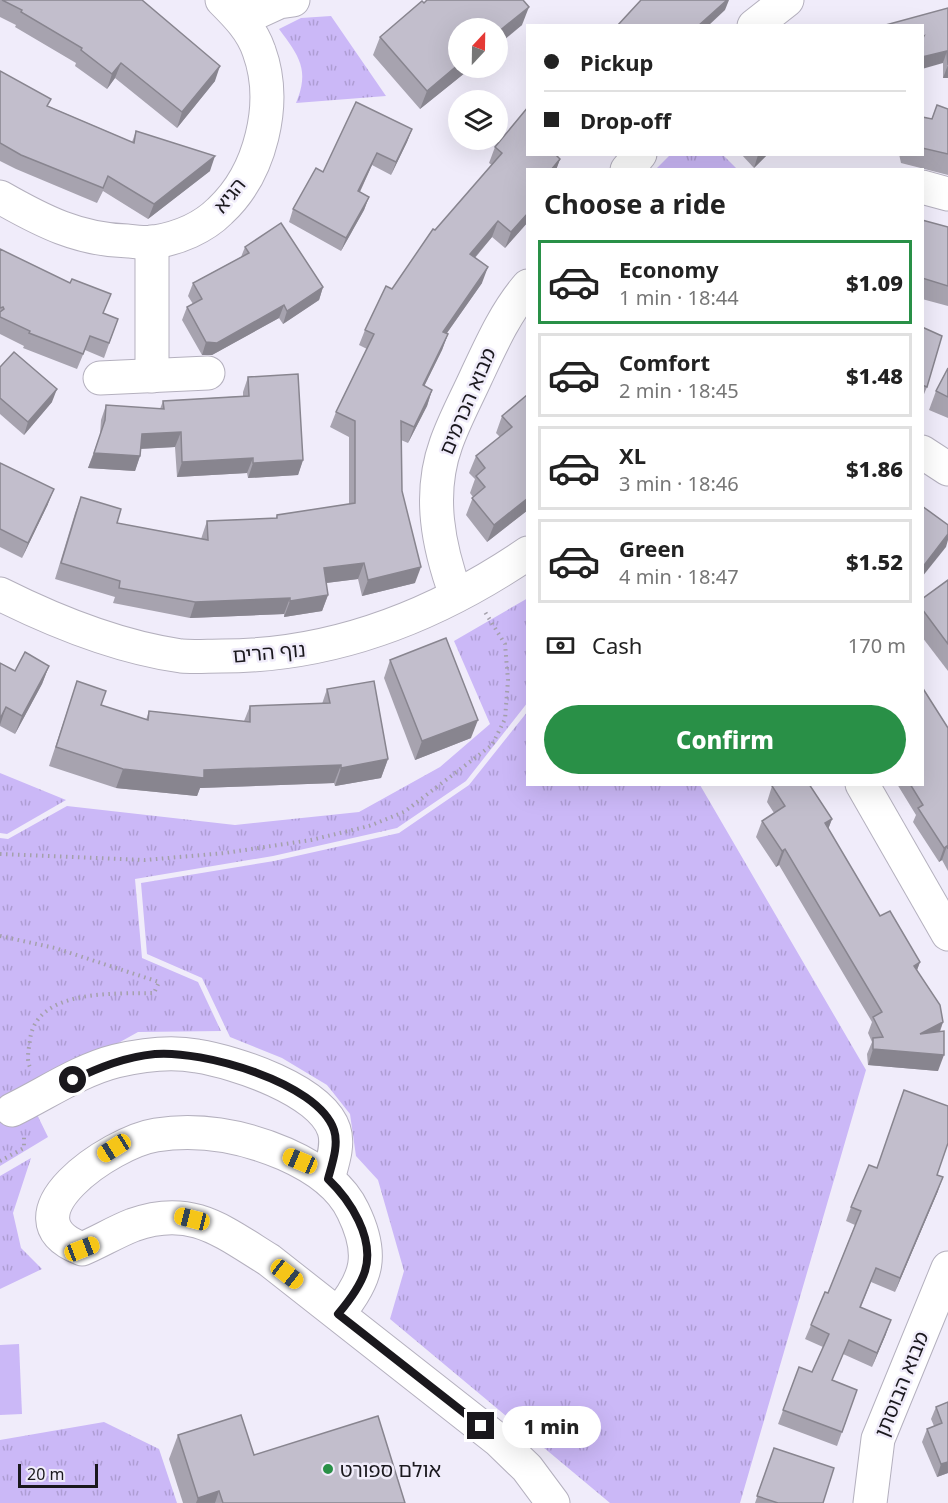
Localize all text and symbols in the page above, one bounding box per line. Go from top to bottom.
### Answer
north arrow [448,18,508,78]
map controls [448,18,508,150]
text: Pickup [580,47,653,77]
button: layers [448,90,508,150]
text: Drop-off [580,105,671,135]
street label: הגיא [207,172,251,218]
text: Choose a ride [544,185,726,222]
text: Economy [619,254,718,284]
icon: car [547,255,601,309]
text: $1.09 [846,267,903,297]
text: 1 min · 18:44 [619,284,739,311]
street label: מבוא הכרמים [432,343,502,459]
text: Comfort [619,347,710,377]
icon: car [547,348,601,402]
text: $1.48 [846,360,903,390]
text: 2 min · 18:45 [619,377,739,404]
text: XL [619,440,646,470]
icon: car [547,441,601,495]
text: $1.86 [846,453,903,483]
text: 3 min · 18:46 [619,470,739,497]
text: Green [619,533,685,563]
icon: car [547,534,601,588]
text: $1.52 [846,546,903,576]
text: 4 min · 18:47 [619,563,739,590]
icon: cash [544,629,577,662]
text: Cash [592,630,642,660]
text: 170 m [848,632,906,659]
street label: נוף הרים [231,635,307,669]
button: Confirm [544,705,906,774]
route start [59,1066,86,1093]
car [94,1131,134,1165]
car [280,1146,320,1176]
car [172,1206,212,1232]
car [62,1234,102,1264]
car [267,1256,307,1292]
street label: מבוא הבוסתן [868,1327,934,1441]
callout: 1 min [502,1405,601,1447]
route end [467,1412,494,1439]
text: 1 min [524,1413,579,1440]
place label: אולם ספורט [340,1456,441,1483]
scale bar [18,1461,98,1488]
marker: אולם ספורט [321,1462,335,1476]
text: 20 m [27,1463,64,1485]

